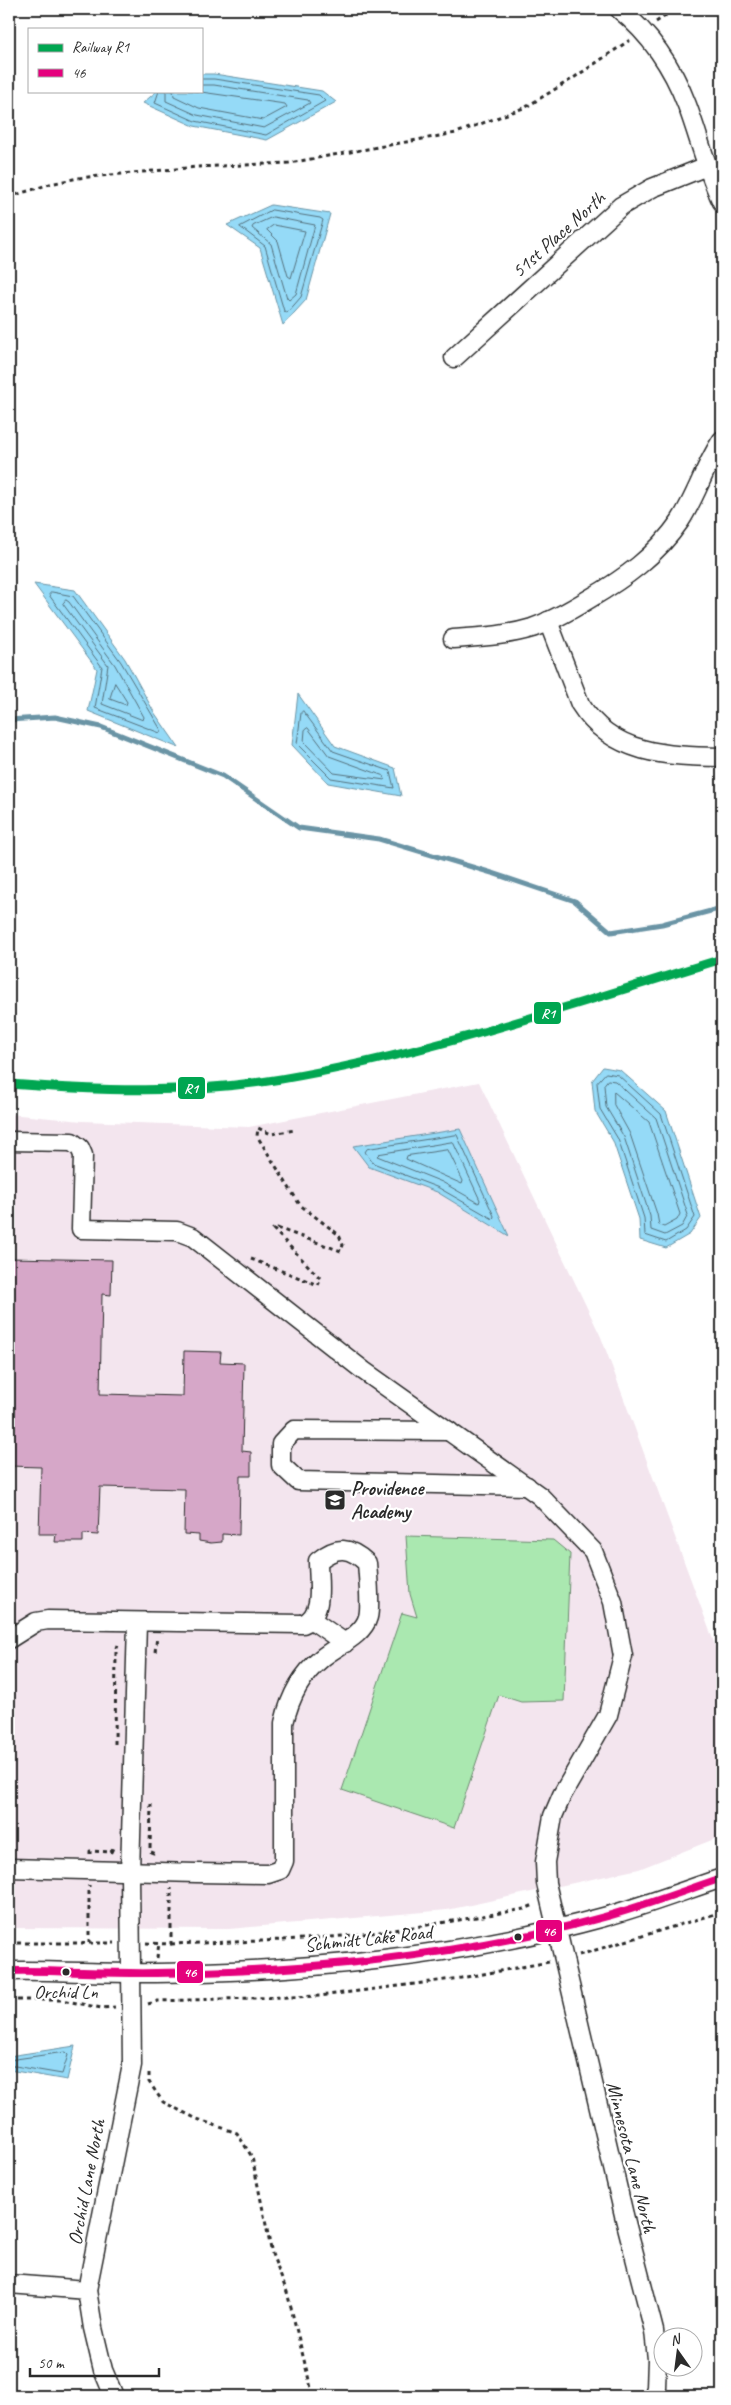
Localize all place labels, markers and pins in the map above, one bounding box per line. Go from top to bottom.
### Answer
place label: Providence Academy [351,1476,425,1524]
school or university icon: Providence Academy [323,1488,347,1512]
unlabelled marker [513,1932,523,1942]
marker: Orchid Ln [61,1967,71,1977]
place label: Orchid Ln [34,1980,98,2004]

